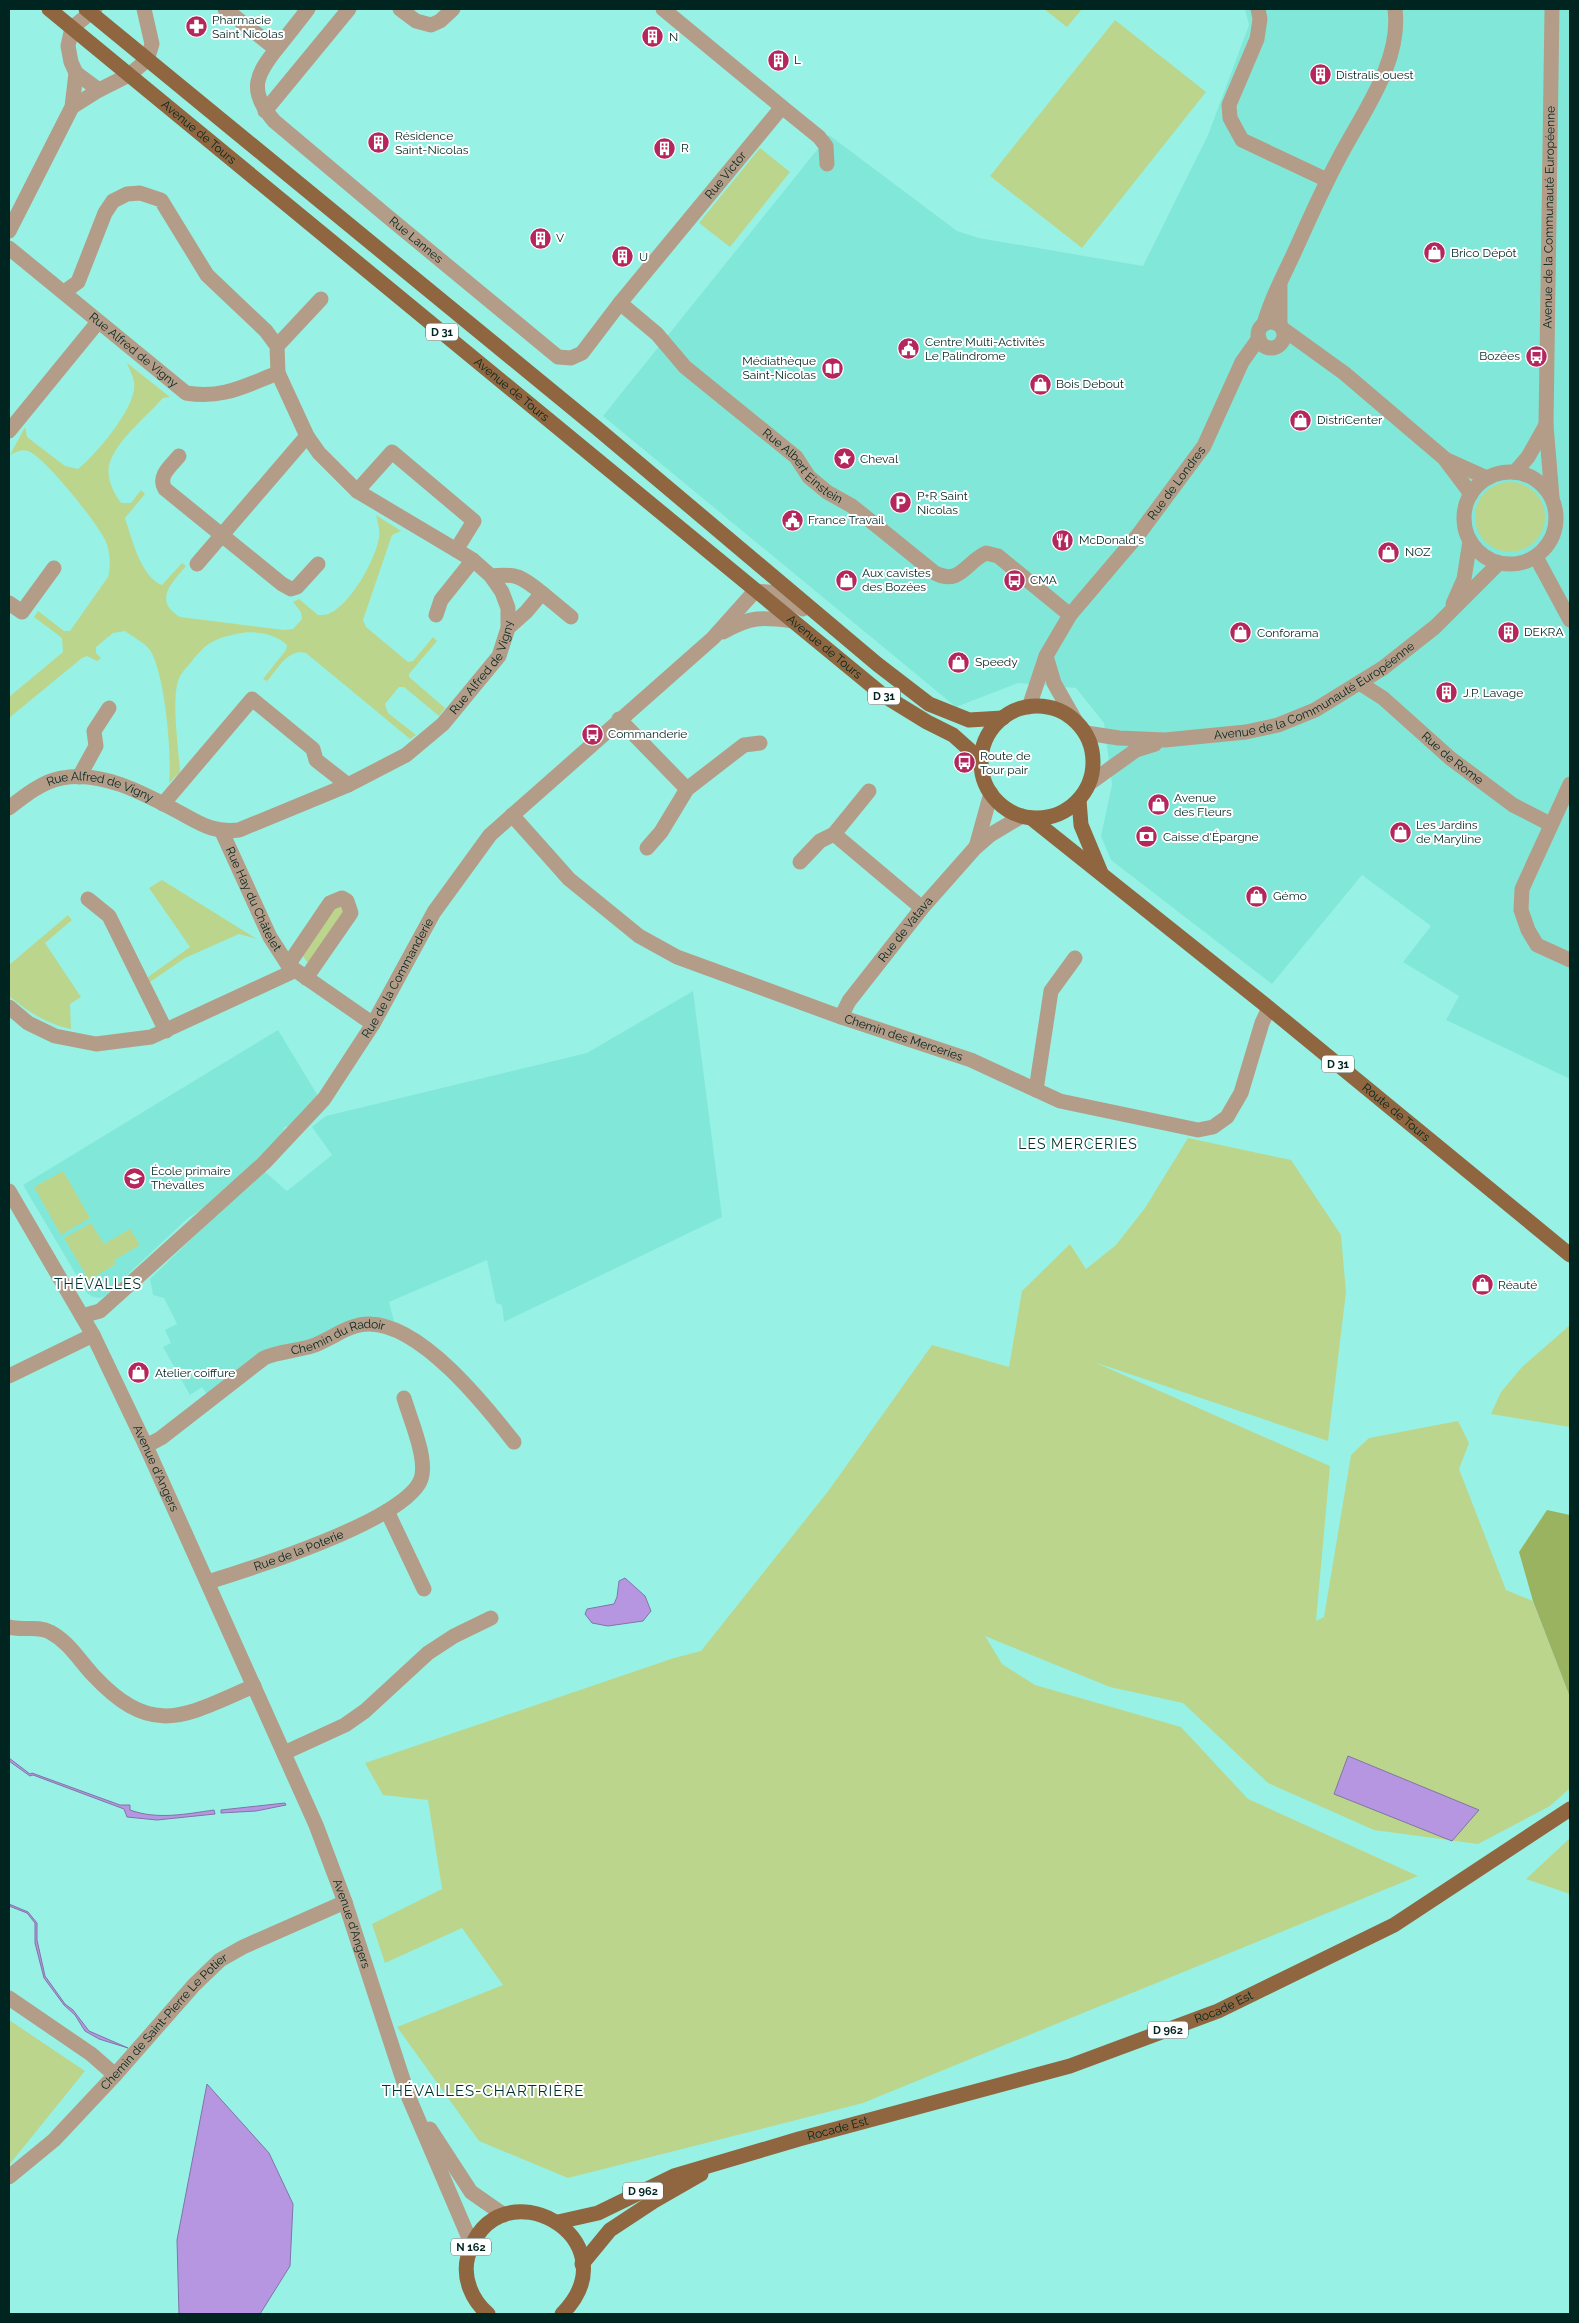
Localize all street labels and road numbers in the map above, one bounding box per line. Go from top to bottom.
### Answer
street label: Avenue de Tours [159,97,239,167]
street label: Avenue de la Communauté Européenne [1540,106,1558,329]
street label: Rue Victor [702,148,750,202]
street label: Rue Lannes [386,214,446,266]
street label: Rue Alfred de Vigny [86,310,181,391]
road number: D 31 [426,324,458,341]
street label: Avenue de Tours [471,355,552,425]
street label: Rue Albert Einstein [760,426,845,506]
street label: Rue de Londres [1145,443,1208,522]
street label: Avenue de Tours [784,612,865,682]
street label: Rue Alfred de Vigny [447,620,515,717]
street label: Avenue de la Communauté Européenne [1213,639,1417,742]
road number: D 31 [868,688,900,704]
street label: Rue de Rome [1419,729,1486,787]
street label: Rue Alfred de Vigny [44,769,156,805]
street label: Rue Hay du Châtelet [223,845,284,954]
street label: Rue de Vatava [875,894,936,965]
street label: Rue de la Commanderie [359,916,436,1041]
street label: Chemin des Merceries [843,1012,965,1064]
road number: D 31 [1322,1056,1354,1072]
street label: Route de Tours [1359,1080,1433,1144]
street label: Chemin du Radoir [290,1317,387,1358]
street label: Avenue d'Angers [130,1423,182,1514]
street label: Rue de la Poterie [252,1527,346,1574]
street label: Avenue d'Angers [330,1877,373,1970]
street label: Chemin de Saint-Pierre Le Potier [98,1950,230,2093]
street label: Rocade Est [1192,1988,1255,2026]
road number: D 962 [1148,2022,1188,2038]
street label: Rocade Est [806,2114,870,2143]
road number: D 962 [623,2182,663,2200]
road number: N 162 [451,2238,491,2256]

